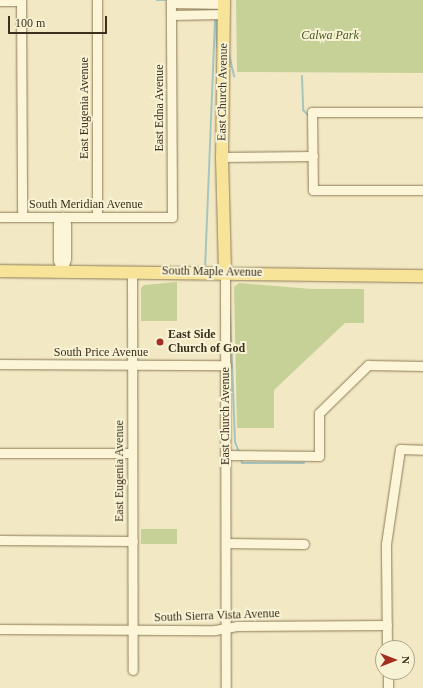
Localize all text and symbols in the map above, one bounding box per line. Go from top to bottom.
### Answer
scale bar [10,8,109,34]
text: 100 m [15,16,45,30]
park label: Calwa Park [301,29,359,43]
street label: East Church Avenue [215,43,231,141]
street label: East Eugenia Avenue [78,57,92,159]
street label: East Edna Avenue [153,64,167,152]
street label: South Meridian Avenue [29,198,143,212]
street label: South Maple Avenue [161,264,263,280]
place label: East Side Church of God [168,328,245,356]
marker: East Side Church of God [155,337,165,347]
street label: South Price Avenue [53,346,149,360]
street label: East Church Avenue [219,367,233,465]
street label: East Eugenia Avenue [113,420,127,522]
street label: South Sierra Vista Avenue [153,607,281,625]
north arrow [375,640,415,680]
text: N [400,656,412,664]

